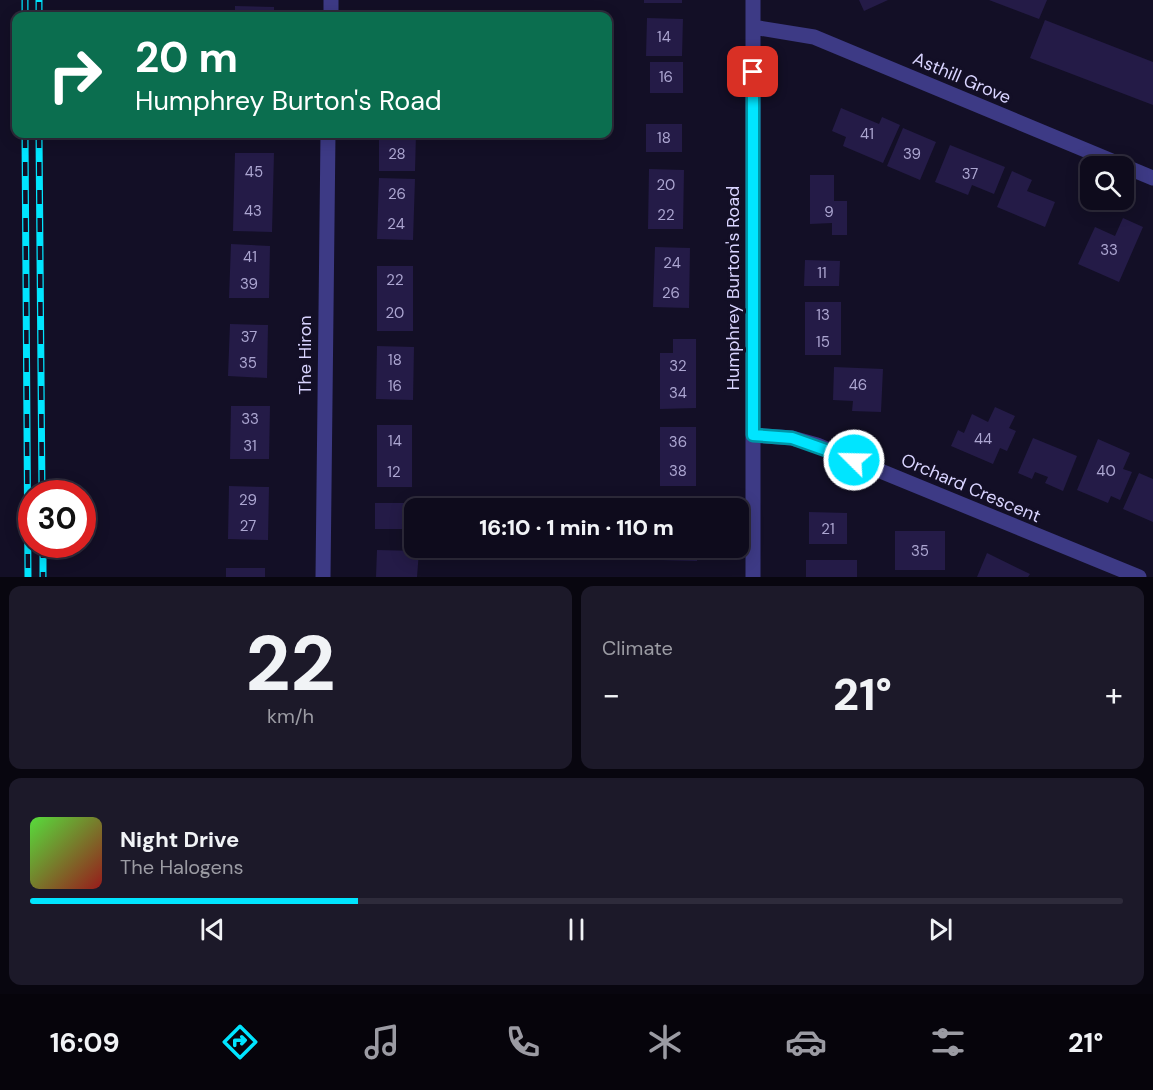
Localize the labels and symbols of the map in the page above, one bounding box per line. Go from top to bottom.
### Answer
house number: 14 [657,27,671,47]
pin [727,46,778,97]
street label: Asthill Grove [909,47,1015,109]
house number: 16 [659,67,673,87]
house number: 41 [860,124,874,144]
house number: 18 [657,128,671,148]
house number: 28 [388,144,406,164]
house number: 39 [903,144,921,164]
house number: 45 [245,162,263,182]
house number: 37 [962,164,978,184]
house number: 20 [657,175,675,195]
house number: 26 [388,184,406,204]
street label: Humphrey Burton's Road [721,186,745,390]
house number: 43 [244,201,262,221]
house number: 9 [824,202,834,222]
house number: 22 [657,205,675,225]
house number: 24 [387,214,405,234]
house number: 33 [1100,240,1118,260]
house number: 41 [243,247,257,267]
house number: 24 [663,253,681,273]
house number: 11 [817,263,827,283]
house number: 22 [386,270,404,290]
house number: 39 [240,274,258,294]
house number: 26 [662,283,680,303]
house number: 20 [386,303,404,323]
house number: 13 [816,305,830,325]
street label: The Hiron [293,315,317,395]
house number: 37 [241,327,257,347]
house number: 15 [816,332,830,352]
house number: 18 [388,350,402,370]
house number: 35 [239,353,257,373]
house number: 32 [669,356,687,376]
house number: 46 [849,375,867,395]
house number: 16 [388,376,402,396]
house number: 34 [669,383,687,403]
house number: 33 [241,409,259,429]
position arrow [822,428,886,492]
house number: 44 [974,429,992,449]
house number: 14 [388,431,402,451]
house number: 36 [669,432,687,452]
house number: 31 [243,436,257,456]
street label: Orchard Crescent [898,448,1044,528]
house number: 38 [669,461,687,481]
house number: 40 [1096,461,1116,481]
house number: 12 [387,462,401,482]
speed limit sign: 30 [18,480,96,558]
house number: 29 [239,490,257,510]
house number: 27 [240,516,256,536]
house number: 21 [821,519,835,539]
house number: 35 [911,541,929,561]

